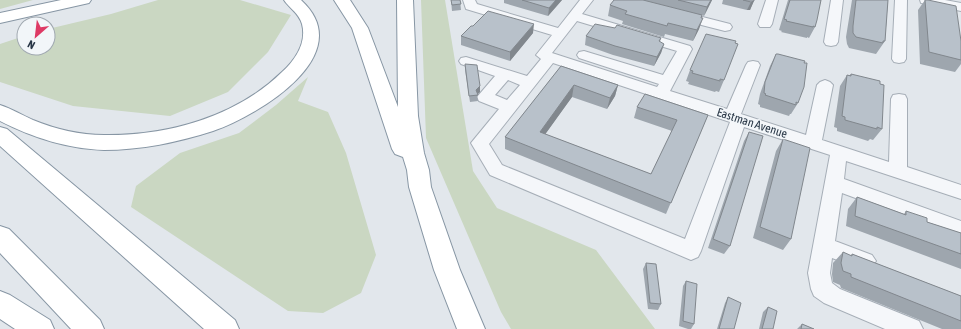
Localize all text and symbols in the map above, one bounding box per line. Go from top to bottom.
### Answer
north arrow [16,16,56,56]
text: N [26,38,37,52]
street label: Eastman Avenue [715,105,789,141]

